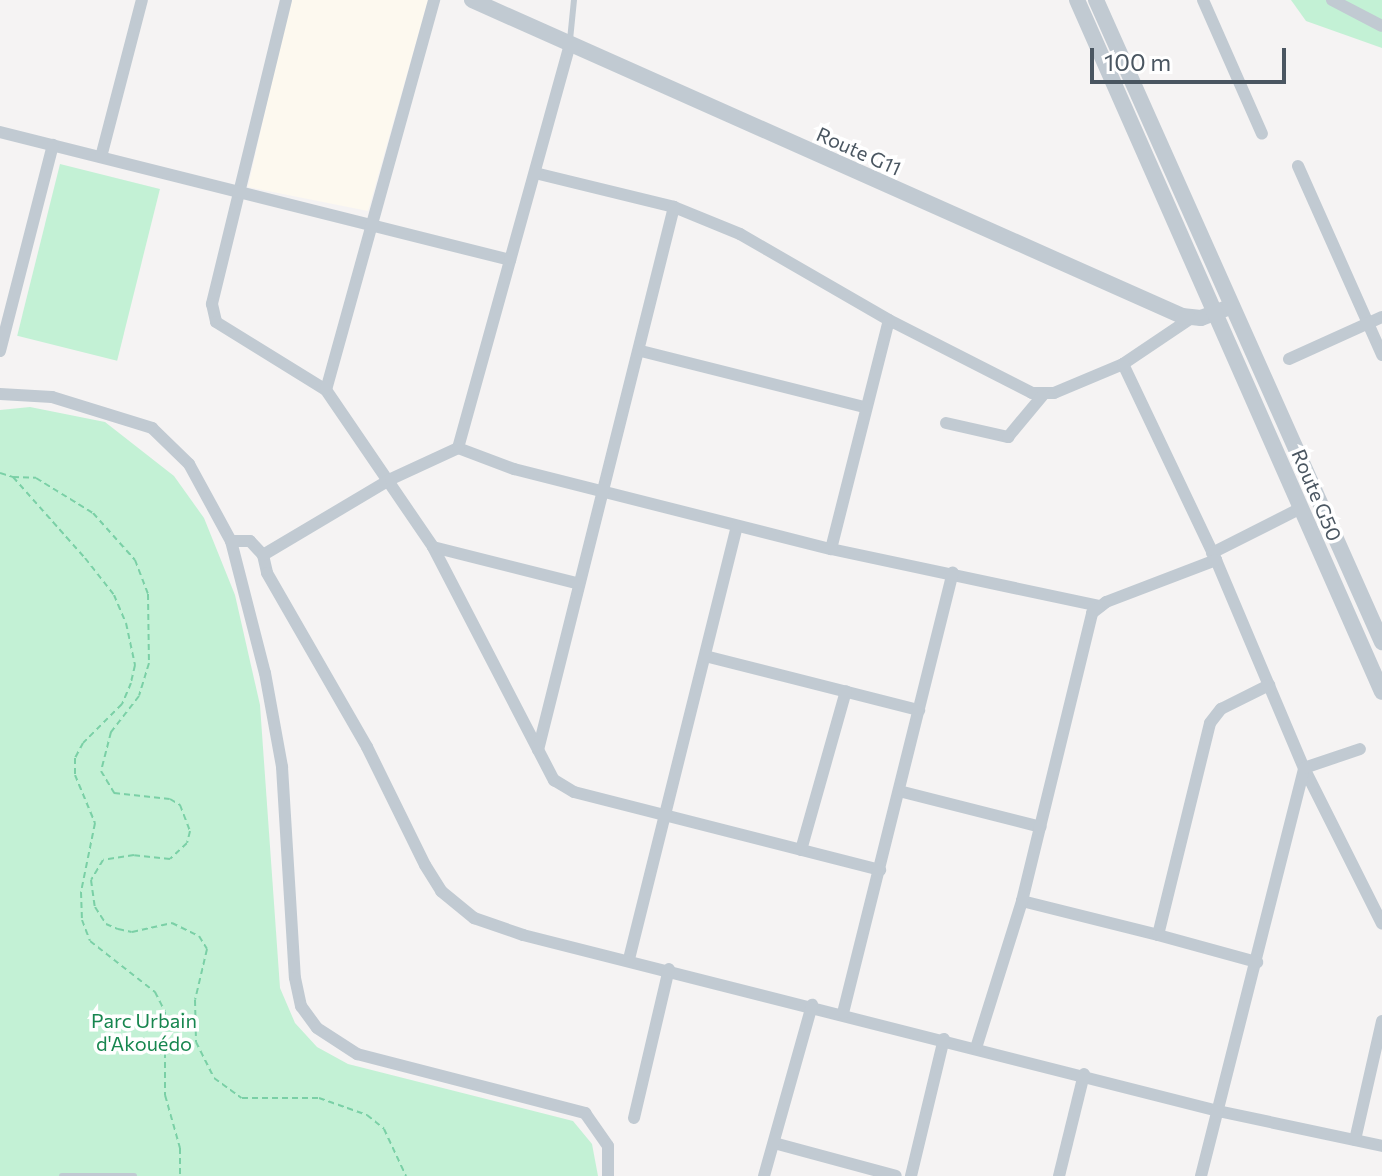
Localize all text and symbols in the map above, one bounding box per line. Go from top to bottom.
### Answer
scale bar [1094,32,1290,82]
text: 100 m [1104,47,1171,76]
street label: Route G11 [813,122,905,180]
street label: Route G50 [1287,445,1347,545]
park label: Parc Urbain d'Akouédo [91,1009,197,1056]

